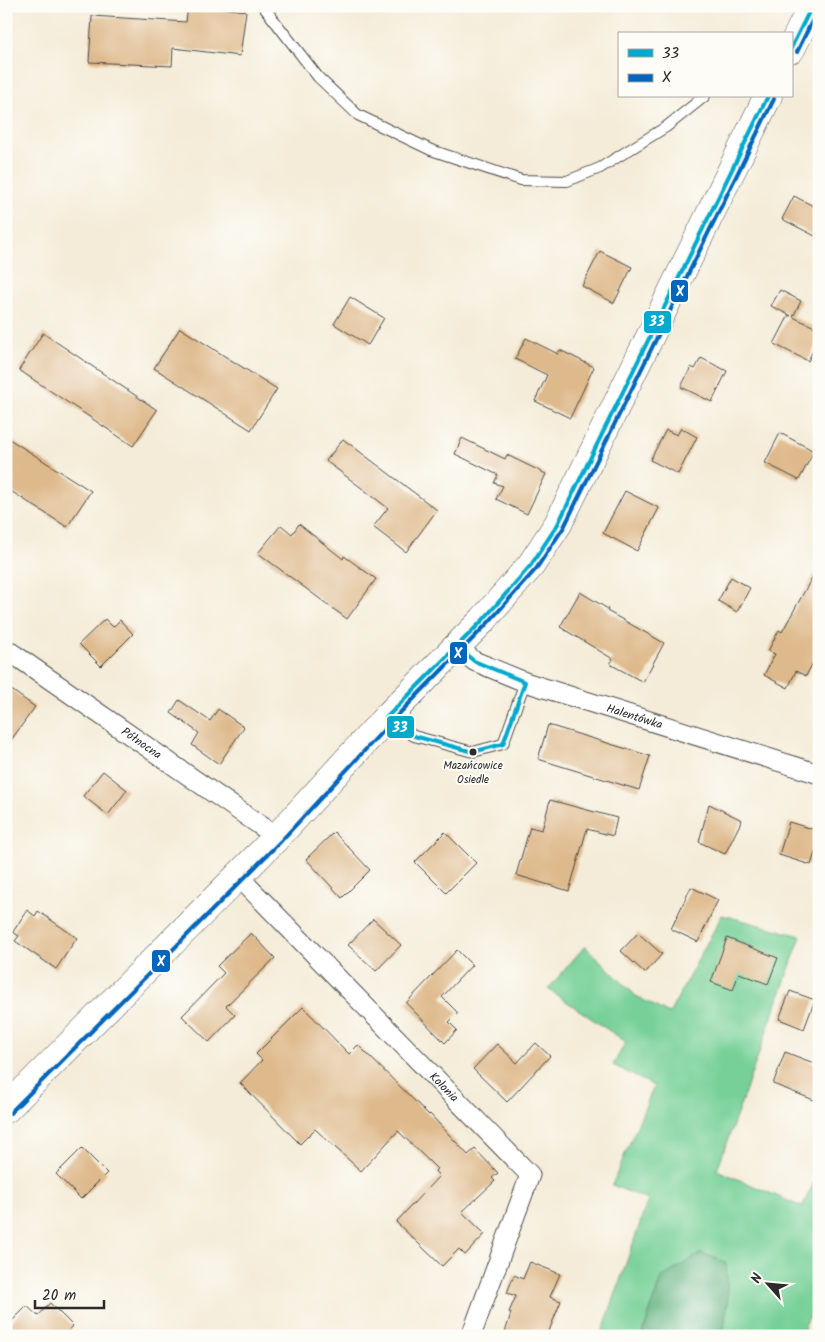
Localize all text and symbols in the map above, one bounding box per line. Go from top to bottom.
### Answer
legend [618,32,792,98]
text: 33 [662,42,680,66]
text: X [662,66,672,90]
line badge: X [670,279,689,303]
text: X [675,281,685,303]
line badge: 33 [643,310,672,334]
text: 33 [648,311,665,333]
line badge: X [449,641,468,665]
text: X [453,643,463,665]
street label: Halentówka [604,699,665,734]
line badge: 33 [386,715,415,739]
text: 33 [391,717,408,739]
street label: Północna [117,722,166,764]
marker: Mazańcowice Osiedle [468,747,478,757]
place label: Mazańcowice Osiedle [443,757,503,789]
line badge: X [151,949,171,973]
text: X [156,951,166,973]
street label: Kolonia [425,1068,464,1107]
north arrow [742,1260,792,1310]
text: N [745,1269,769,1287]
scale bar [35,1277,104,1309]
text: 20 m [42,1284,76,1308]

